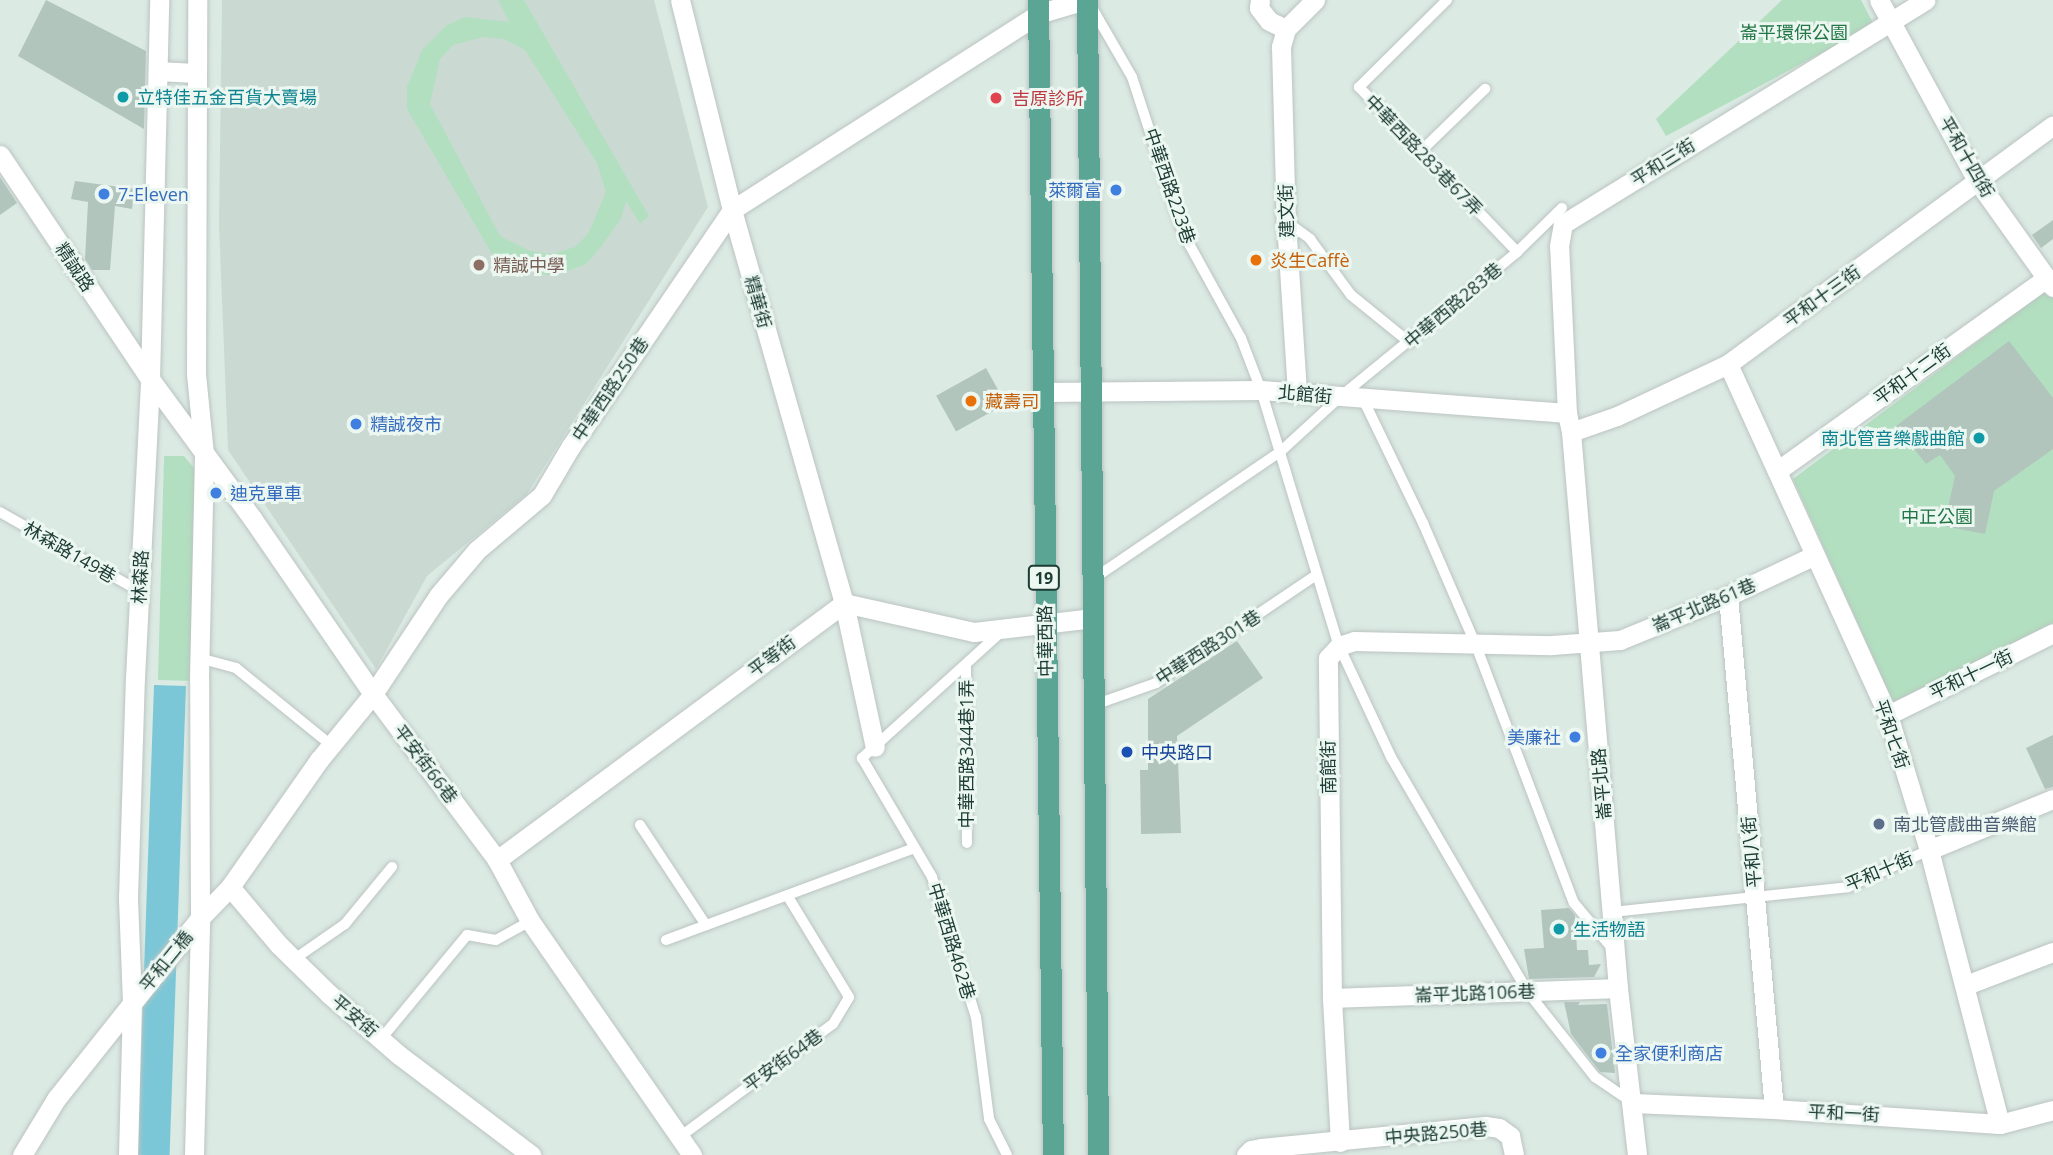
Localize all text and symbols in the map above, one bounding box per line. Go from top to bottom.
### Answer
park label: 崙平環保公園 [1740,21,1848,43]
place label: 立特佳五金百貨大賣場 [137,86,317,108]
place label: 吉原診所 [1012,87,1084,109]
marker: 吉原診所 [986,88,1006,108]
marker: 立特佳五金百貨大賣場 [115,89,131,105]
street label: 中華西路283巷67弄 [1361,90,1487,220]
street label: 平和十四街 [1935,113,1999,201]
street label: 中華西路223巷 [1140,125,1200,247]
street label: 平和三街 [1627,134,1699,190]
place label: 萊爾富 [1048,179,1102,201]
marker: 萊爾富 [1108,182,1124,198]
place label: 7-Eleven [118,183,189,205]
street label: 建文街 [1274,184,1298,238]
marker: 7-Eleven [96,186,112,202]
street label: 精誠路 [51,239,99,295]
place label: 炎生Caffè [1270,249,1350,271]
marker: 炎生Caffè [1248,252,1264,268]
place label: 精誠中學 [493,254,565,276]
marker: 精誠中學 [471,257,487,273]
street label: 中華西路283巷 [1400,258,1506,352]
street label: 平和十三街 [1779,261,1865,331]
street label: 精華街 [740,273,776,331]
street label: 中華西路250巷 [567,333,653,445]
street label: 平和十二街 [1869,339,1955,409]
street label: 北館街 [1277,381,1333,407]
place label: 藏壽司 [985,390,1039,412]
marker: 藏壽司 [963,393,979,409]
place label: 精誠夜市 [370,413,442,435]
marker: 精誠夜市 [348,416,364,432]
place label: 南北管音樂戲曲館 [1821,427,1965,449]
marker: 南北管音樂戲曲館 [1971,430,1987,446]
place label: 迪克單車 [230,482,302,504]
marker: 迪克單車 [208,485,224,501]
park label: 中正公園 [1901,505,1973,527]
street label: 林森路149巷 [20,517,120,587]
street label: 林森路 [128,549,152,605]
road number: 19 [1026,566,1062,590]
street label: 崙平北路61巷 [1649,573,1759,637]
street label: 中華西路 [1034,605,1056,677]
street label: 中華西路301巷 [1151,605,1265,689]
street label: 平等街 [744,631,800,681]
street label: 平和十一街 [1926,645,2016,703]
street label: 中華西路344巷1弄 [955,679,977,829]
street label: 平和七街 [1870,696,1914,772]
street label: 平安街66巷 [390,721,462,807]
place label: 美廉社 [1507,726,1561,748]
marker: 美廉社 [1567,729,1583,745]
street label: 南館街 [1317,740,1339,794]
place label: 中央路口 [1141,741,1213,763]
marker: 中央路口 [1119,744,1135,760]
street label: 崙平北路 [1587,747,1615,821]
place label: 南北管戲曲音樂館 [1893,813,2037,835]
street label: 平和八街 [1737,815,1765,889]
marker: 南北管戲曲音樂館 [1871,816,1887,832]
street label: 平和十街 [1842,847,1916,895]
street label: 中華西路462巷 [924,880,980,1002]
place label: 生活物語 [1573,918,1645,940]
marker: 生活物語 [1551,921,1567,937]
street label: 平和二橋 [135,926,197,996]
street label: 崙平北路106巷 [1414,980,1536,1006]
street label: 平安街 [328,990,382,1042]
street label: 平安街64巷 [739,1024,827,1096]
place label: 全家便利商店 [1615,1042,1723,1064]
marker: 全家便利商店 [1593,1045,1609,1061]
street label: 平和一街 [1807,1100,1881,1126]
street label: 中央路250巷 [1384,1118,1488,1148]

